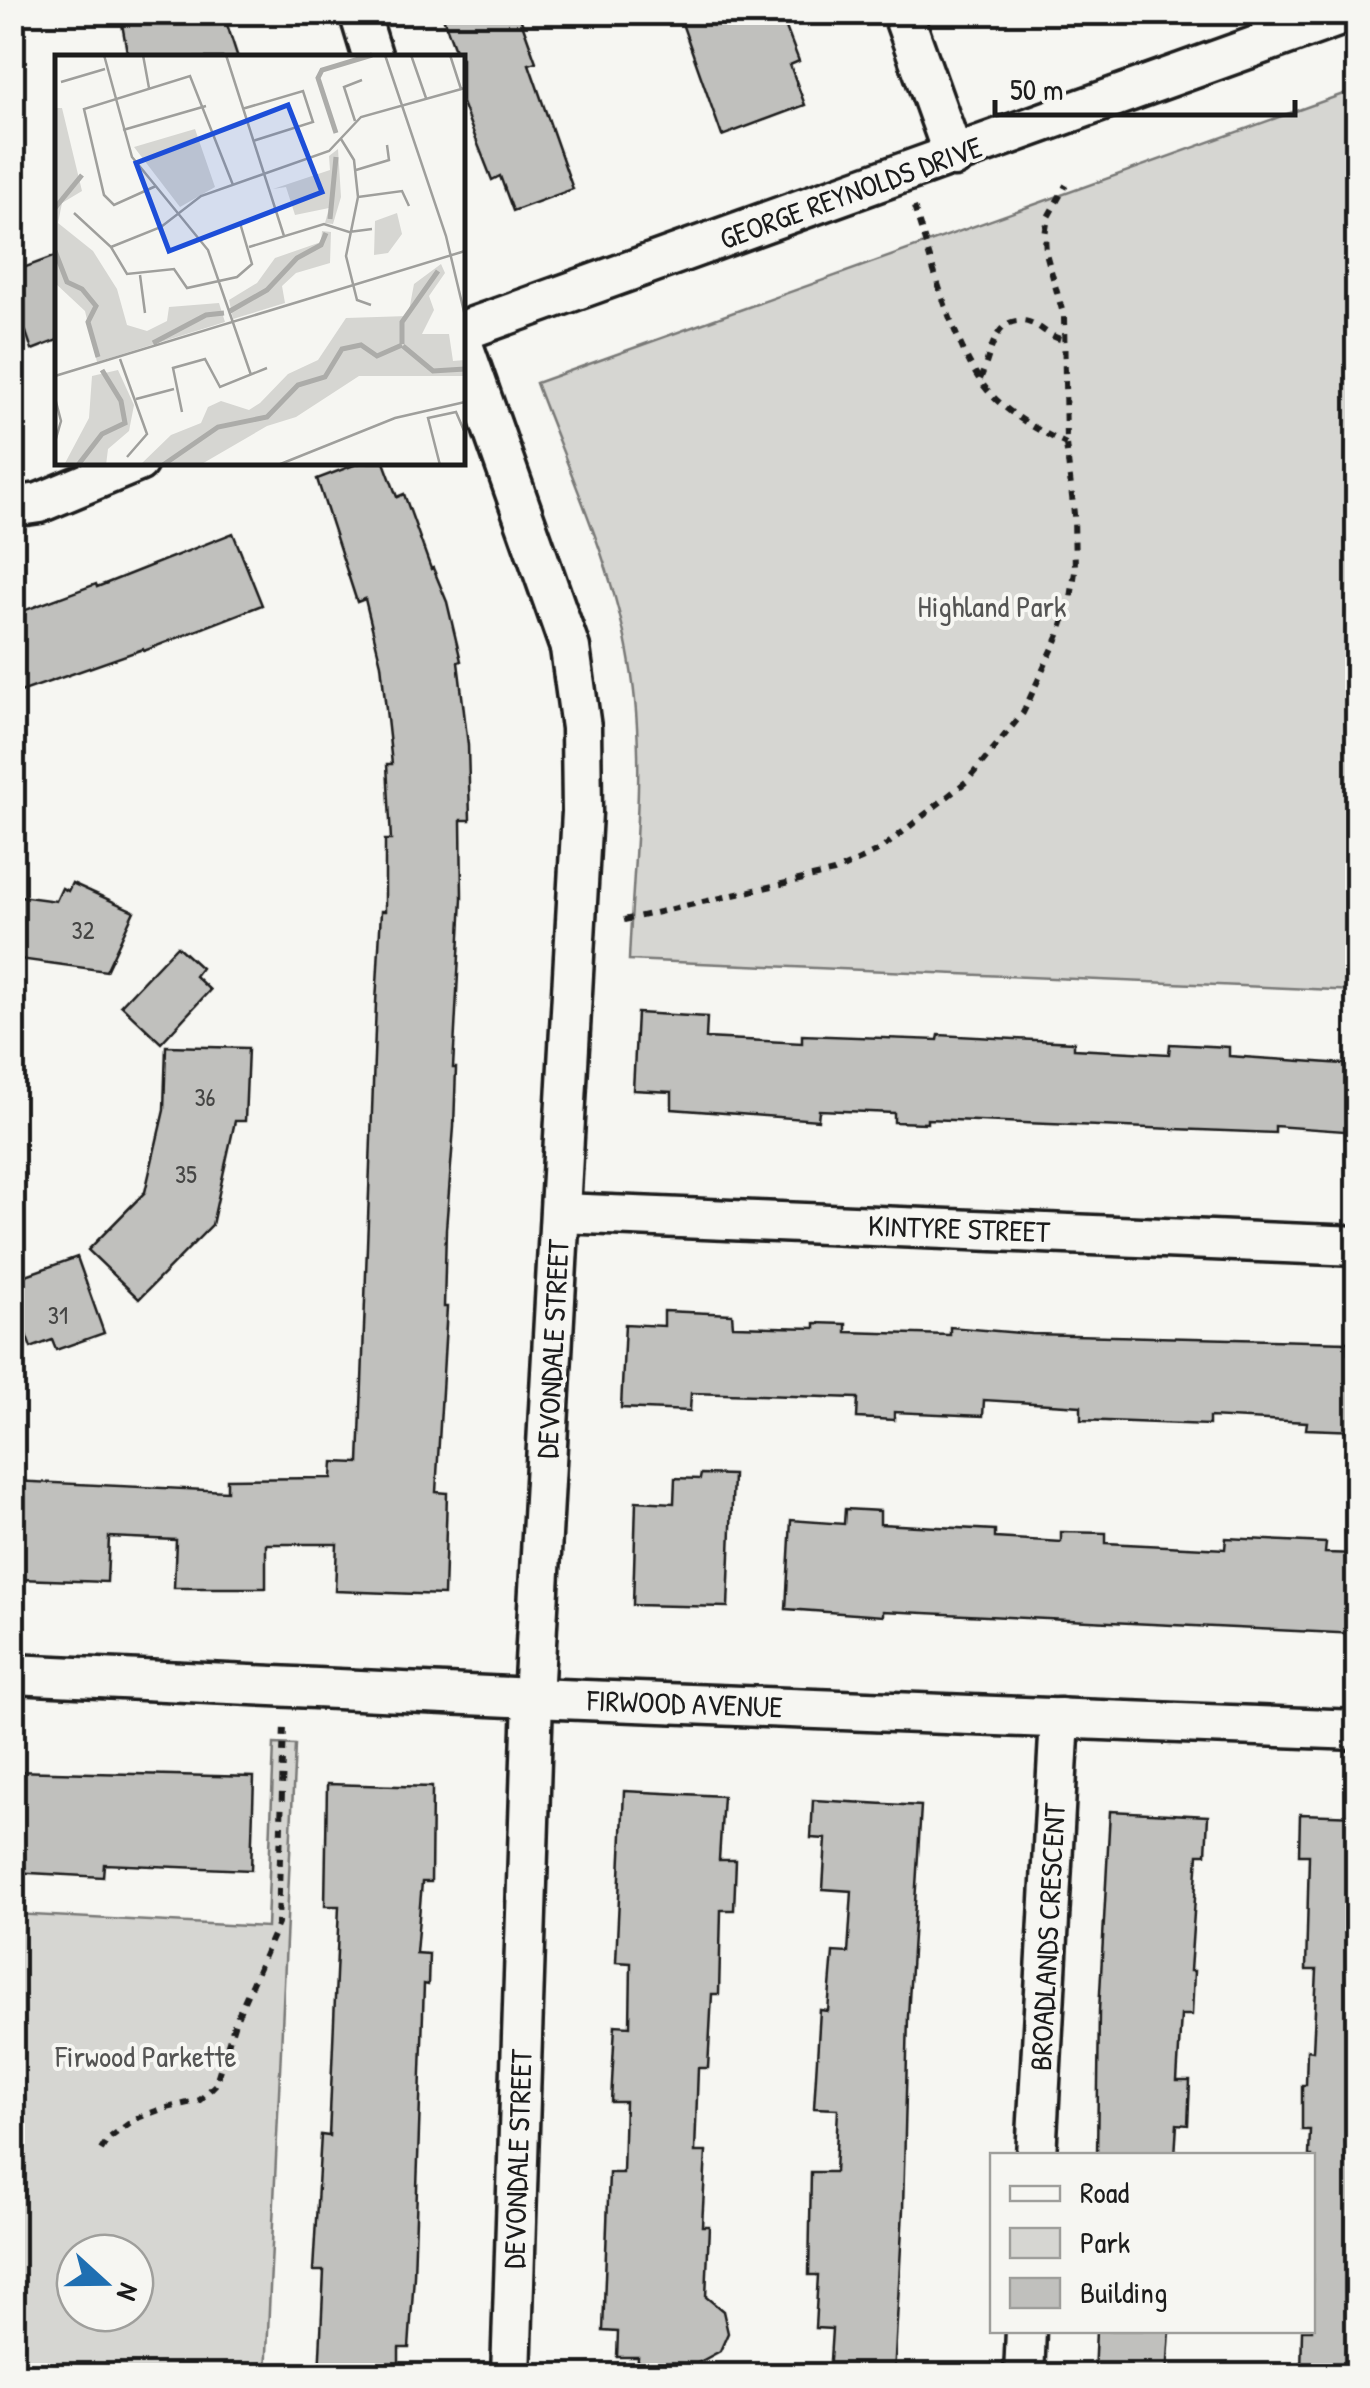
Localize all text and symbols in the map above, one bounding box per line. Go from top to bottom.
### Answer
inset map [55,55,465,465]
scale bar [995,55,1295,117]
text: 50 m [1010,69,1063,109]
street label: GEORGE REYNOLDS DRIVE [714,126,987,258]
park label: Highland Park [918,586,1066,626]
house number: 32 [72,913,95,947]
house number: 36 [194,1080,216,1114]
house number: 35 [175,1157,197,1191]
street label: KINTYRE STREET [868,1205,1052,1251]
street label: DEVONDALE STREET [526,1237,578,1459]
house number: 31 [48,1298,68,1332]
street label: FIRWOOD AVENUE [586,1680,783,1726]
street label: BROADLANDS CRESCENT [1020,1801,1074,2072]
park label: Firwood Parkette [55,2036,237,2076]
street label: DEVONDALE STREET [493,2048,541,2269]
legend [990,2153,1315,2333]
text: Road [1080,2172,1129,2212]
text: Park [1080,2222,1130,2262]
north arrow [55,2233,155,2333]
text: Building [1080,2272,1167,2312]
text: N [108,2278,149,2306]

